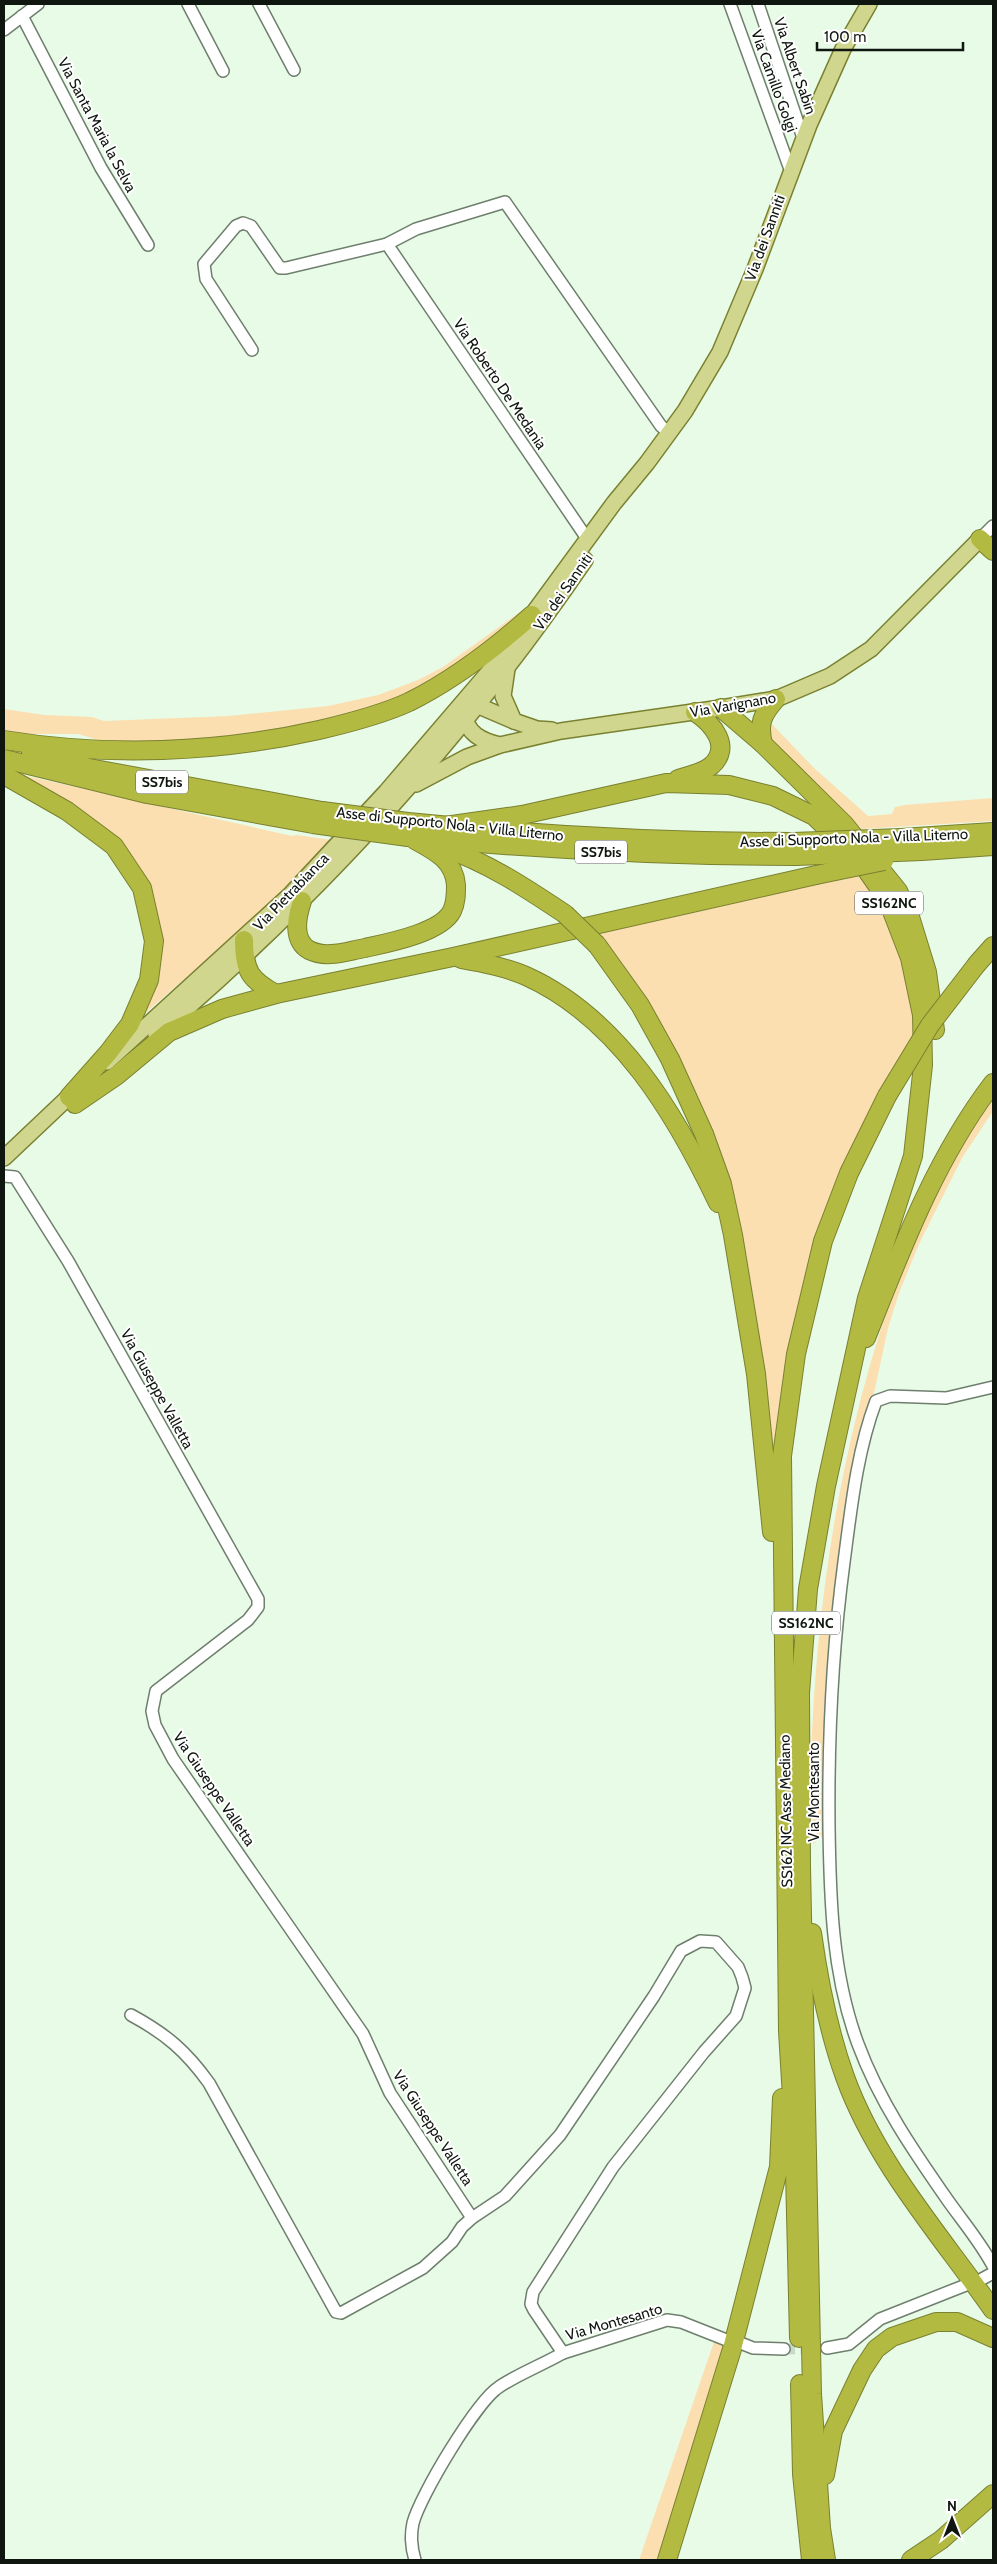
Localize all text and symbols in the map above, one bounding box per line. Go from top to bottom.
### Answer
street label: Via Albert Sabin [770,15,820,117]
scale bar [817,20,963,52]
street label: Via Camillo Golgi [747,27,801,135]
text: 100 m [824,28,866,46]
street label: Via Santa Maria la Selva [54,55,140,196]
street label: Via dei Sanniti [741,193,789,283]
street label: Via Roberto De Medania [450,315,551,453]
street label: Via dei Sanniti [530,550,596,634]
street label: Via Varignano [689,689,777,721]
road number: SS7bis [136,770,188,794]
street label: Asse di Supporto Nola - Villa Literno [336,803,564,845]
street label: Asse di Supporto Nola - Villa Literno [740,825,968,851]
road number: SS7bis [575,840,627,864]
street label: Via Pietrabianca [249,849,333,935]
road number: SS162NC [855,891,923,914]
street label: Via Giuseppe Valletta [117,1326,198,1453]
road number: SS162NC [772,1612,840,1635]
street label: Via Giuseppe Valletta [169,1728,259,1850]
street label: SS162 NC Asse Mediano [776,1734,796,1888]
street label: Via Montesanto [805,1742,823,1842]
street label: Via Giuseppe Valletta [389,2067,477,2190]
street label: Via Montesanto [564,2300,664,2344]
north arrow [927,2494,977,2544]
text: N [947,2497,957,2515]

